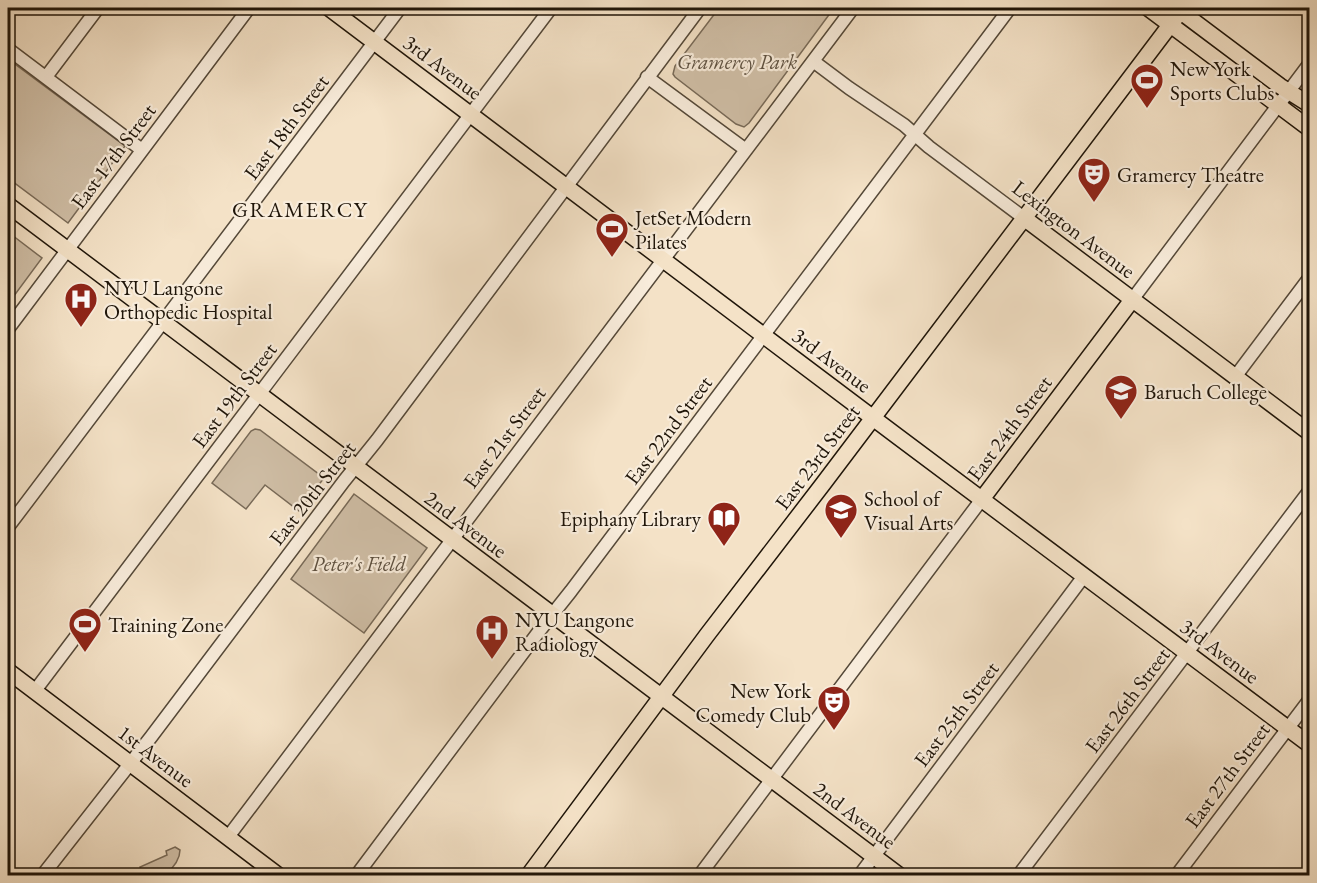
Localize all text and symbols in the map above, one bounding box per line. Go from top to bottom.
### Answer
street label: 3rd Avenue [398,28,488,106]
park label: Gramercy Park [677,48,798,75]
place label: New York Sports Clubs [1170,55,1274,106]
sports icon: New York Sports Clubs [1129,62,1165,109]
street label: East 18th Street [238,69,335,185]
street label: East 17th Street [65,98,162,214]
theatre icon: Gramercy Theatre [1076,156,1112,203]
place label: Gramercy Theatre [1117,161,1264,188]
street label: Lexington Avenue [1007,174,1141,284]
district label: GRAMERCY [232,195,368,224]
place label: JetSet Modern Pilates [633,204,752,255]
sports icon: JetSet Modern Pilates [594,211,630,258]
place label: NYU Langone Orthopedic Hospital [104,274,272,325]
hospital icon: NYU Langone Orthopedic Hospital [63,281,99,328]
street label: 3rd Avenue [787,321,877,399]
street label: East 19th Street [186,337,283,453]
street label: East 22nd Street [618,370,718,490]
street label: East 24th Street [961,370,1058,486]
school or university icon: Baruch College [1103,373,1139,420]
place label: Baruch College [1144,378,1267,405]
street label: East 21st Street [457,380,551,494]
street label: East 23rd Street [768,398,866,515]
street label: East 20th Street [263,435,361,551]
street label: 2nd Avenue [419,484,513,564]
place label: School of Visual Arts [864,485,953,536]
school or university icon: School of Visual Arts [823,492,859,539]
library icon: Epiphany Library [706,500,742,547]
place label: Epiphany Library [560,505,702,532]
park label: Peter's Field [312,550,406,577]
sports icon: Training Zone [67,606,103,653]
place label: NYU Langone Radiology [515,606,634,657]
place label: Training Zone [108,611,224,638]
street label: 3rd Avenue [1175,612,1265,690]
hospital icon: NYU Langone Radiology [474,613,510,660]
street label: East 26th Street [1079,642,1176,758]
street label: East 25th Street [908,656,1005,772]
place label: New York Comedy Club [696,677,812,728]
theatre icon: New York Comedy Club [816,684,852,731]
street label: East 27th Street [1179,717,1276,833]
street label: 1st Avenue [113,719,199,793]
street label: 2nd Avenue [808,775,902,855]

